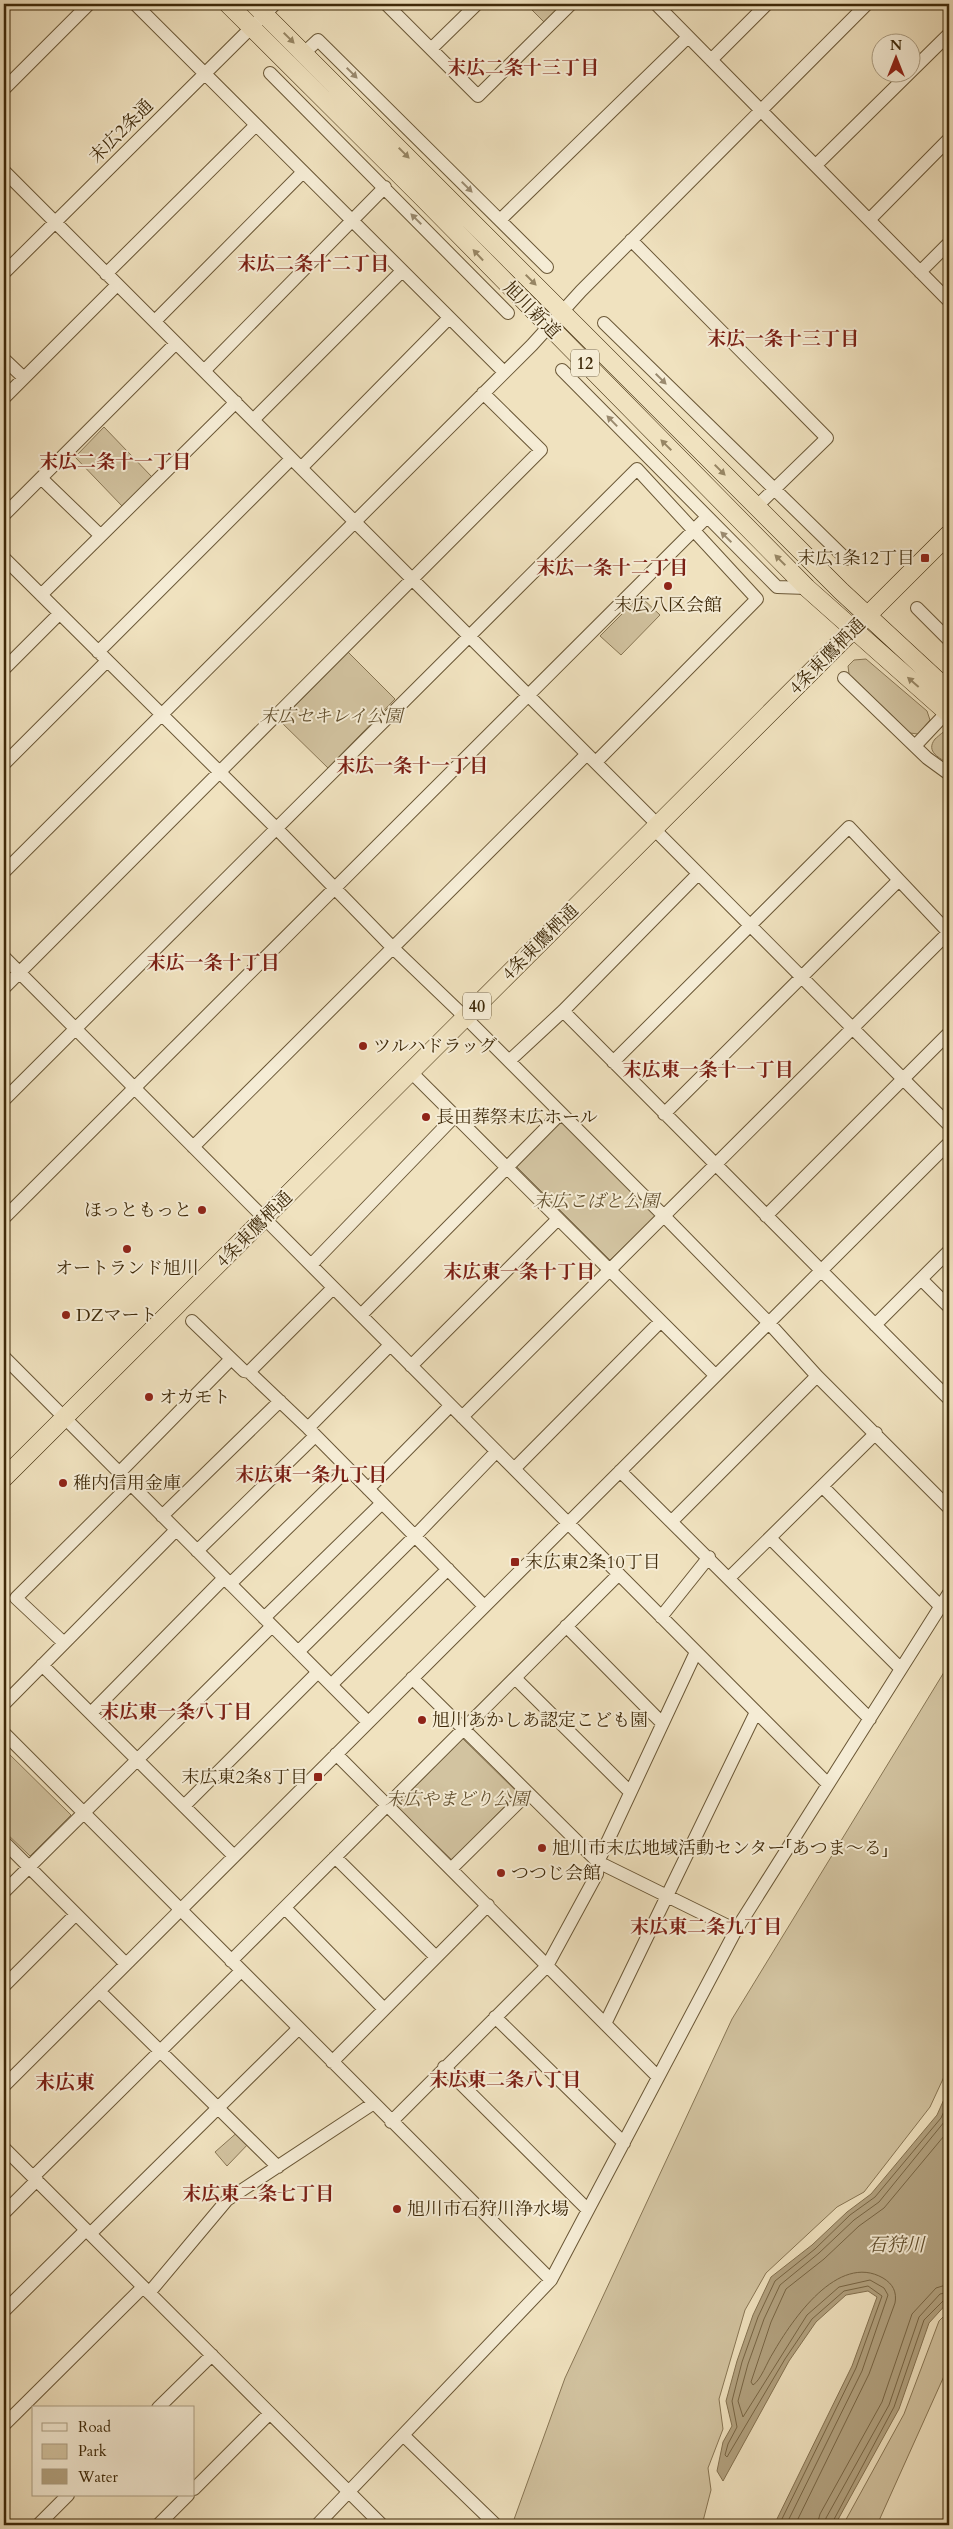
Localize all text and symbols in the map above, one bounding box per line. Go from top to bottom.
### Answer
one-way arrow [283,32,295,44]
north arrow [870,32,920,82]
text: N [890,36,902,55]
district label: 末広二条十三丁目 [447,55,599,81]
one-way arrow [345,67,357,79]
street label: 末広2条通 [84,94,159,169]
one-way arrow [398,147,410,159]
one-way arrow [461,181,473,193]
one-way arrow [410,214,422,226]
one-way arrow [472,249,484,261]
district label: 末広二条十二丁目 [237,251,389,277]
one-way arrow [525,274,537,286]
street label: 旭川新道 [497,276,566,345]
district label: 末広一条十三丁目 [707,326,859,352]
road number: 12 [571,349,599,376]
one-way arrow [655,373,667,385]
one-way arrow [606,416,618,428]
one-way arrow [660,439,672,451]
district label: 末広二条十一丁目 [39,449,191,475]
one-way arrow [714,463,726,475]
one-way arrow [720,531,732,543]
place label: 末広1条12丁目 [797,546,915,571]
marker: 末広1条12丁目 [919,552,931,564]
district label: 末広一条十二丁目 [536,555,688,581]
one-way arrow [774,555,786,567]
marker: 末広八区会館 [662,580,674,592]
place label: 末広八区会館 [614,593,722,618]
street label: 4条東鷹栖通 [783,612,871,700]
one-way arrow [907,676,919,688]
park label: 末広セキレイ公園 [260,704,405,729]
district label: 末広一条十一丁目 [336,753,488,779]
street label: 4条東鷹栖通 [496,898,584,986]
district label: 末広一条十丁目 [146,950,280,976]
road number: 40 [463,992,491,1019]
place label: ツルハドラッグ [373,1034,497,1059]
marker: ツルハドラッグ [357,1040,369,1052]
district label: 末広東一条十一丁目 [622,1057,794,1083]
place label: 長田葬祭末広ホール [436,1105,598,1130]
marker: 長田葬祭末広ホール [420,1111,432,1123]
street label: 4条東鷹栖通 [210,1185,298,1273]
park label: 末広こばと公園 [533,1189,662,1214]
place label: ほっともっと [84,1198,192,1223]
marker: ほっともっと [196,1204,208,1216]
marker: オートランド旭川 [121,1243,133,1255]
place label: オートランド旭川 [55,1256,199,1281]
district label: 末広東一条十丁目 [443,1259,595,1285]
place label: DZマート [76,1303,157,1328]
marker: DZマート [60,1309,72,1321]
place label: オカモト [159,1385,230,1410]
marker: オカモト [143,1391,155,1403]
district label: 末広東一条九丁目 [235,1462,387,1488]
place label: 稚内信用金庫 [73,1471,181,1496]
marker: 稚内信用金庫 [57,1477,69,1489]
place label: 末広東2条10丁目 [525,1550,661,1575]
marker: 末広東2条10丁目 [509,1556,521,1568]
district label: 末広東一条八丁目 [100,1699,252,1725]
place label: 旭川あかしあ認定こども園 [432,1708,648,1733]
marker: 旭川あかしあ認定こども園 [416,1714,428,1726]
place label: 末広東2条8丁目 [182,1765,308,1790]
marker: 末広東2条8丁目 [312,1771,324,1783]
park label: 末広やまどり公園 [385,1787,532,1812]
place label: 旭川市末広地域活動センター「あつま〜る」 [552,1836,888,1861]
marker: 旭川市末広地域活動センター「あつま〜る」 [536,1842,548,1854]
place label: つつじ会館 [511,1861,601,1886]
marker: つつじ会館 [495,1867,507,1879]
district label: 末広東二条九丁目 [630,1914,782,1940]
district label: 末広東二条八丁目 [429,2067,581,2093]
district label: 末広東 [35,2069,95,2096]
district label: 末広東二条七丁目 [182,2181,334,2207]
place label: 旭川市石狩川浄水場 [407,2197,569,2222]
marker: 旭川市石狩川浄水場 [391,2203,403,2215]
water label: 石狩川 [867,2232,926,2258]
legend [32,2406,195,2496]
text: Road [78,2417,111,2437]
text: Park [78,2441,107,2461]
text: Water [77,2467,119,2487]

